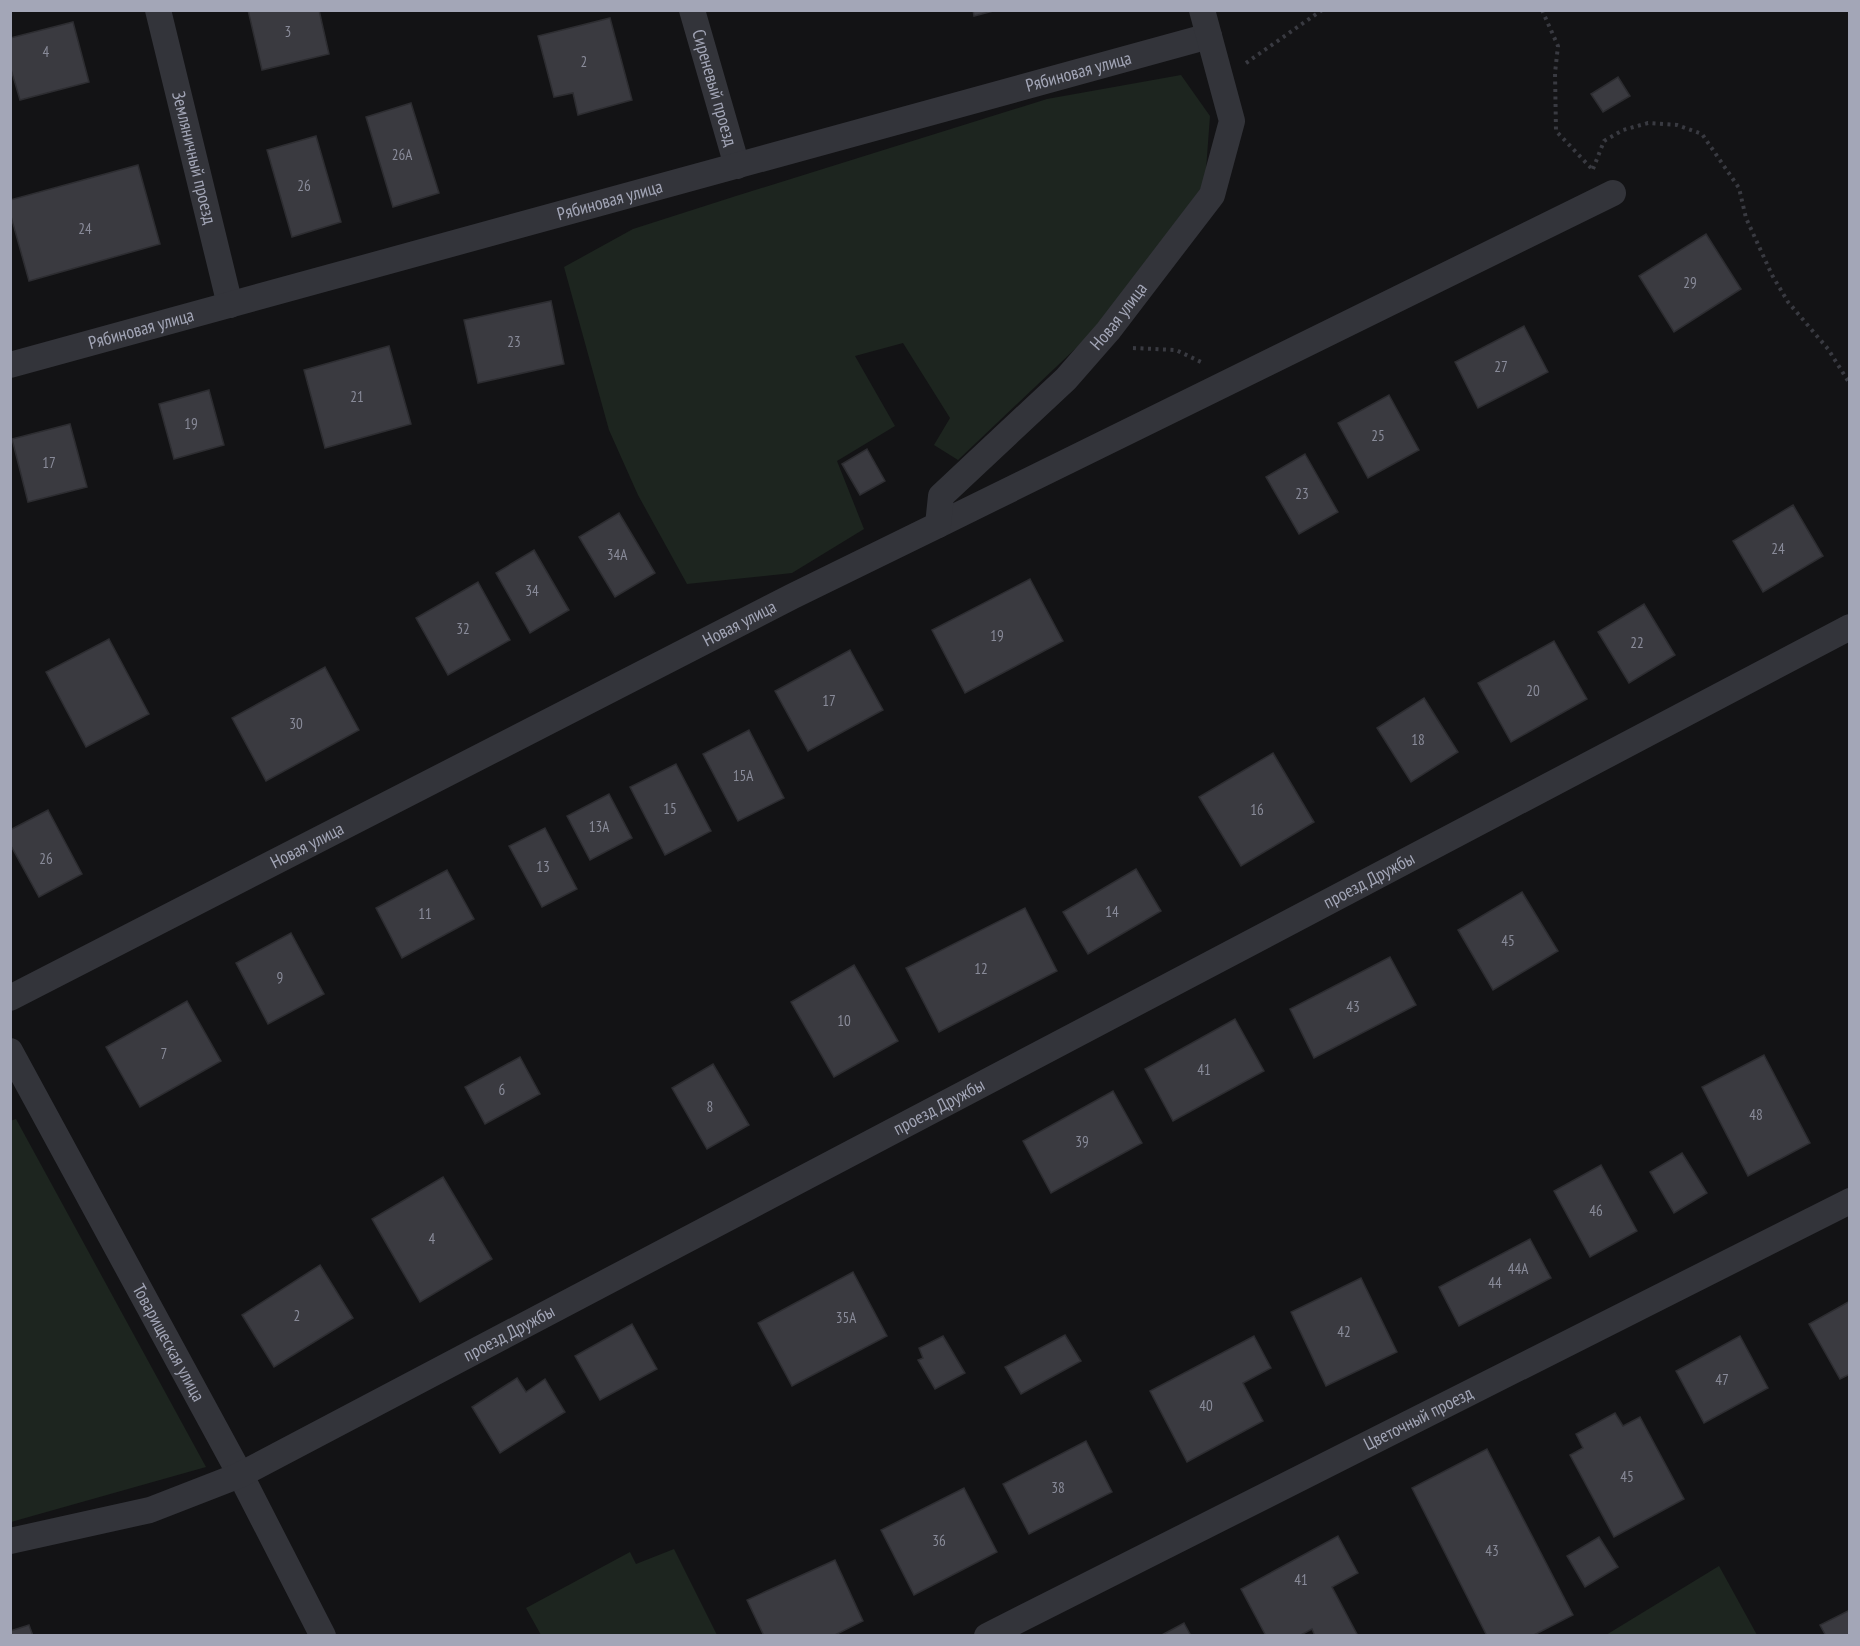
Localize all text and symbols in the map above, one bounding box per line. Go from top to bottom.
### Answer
house number: 3 [285,22,291,41]
street label: Сиреневый проезд [687,27,743,149]
house number: 4 [43,42,50,61]
street label: Рябиновая улица [1023,46,1134,97]
house number: 2 [581,52,587,71]
street label: Земляничный проезд [167,89,222,226]
house number: 26А [392,145,413,164]
street label: Рябиновая улица [554,174,665,225]
house number: 26 [297,176,311,195]
house number: 24 [78,219,92,238]
house number: 29 [1683,273,1697,292]
street label: Новая улица [1085,278,1152,354]
street label: Рябиновая улица [86,303,196,354]
house number: 23 [507,332,521,351]
house number: 27 [1494,357,1508,376]
house number: 21 [350,387,364,406]
house number: 19 [184,414,198,433]
house number: 25 [1371,426,1385,445]
house number: 17 [42,453,56,472]
house number: 23 [1295,484,1309,503]
house number: 24 [1771,539,1785,558]
house number: 34А [607,545,628,564]
house number: 34 [525,581,539,600]
street label: Новая улица [699,595,780,651]
house number: 32 [456,619,470,638]
house number: 19 [990,626,1004,645]
house number: 22 [1630,633,1644,652]
house number: 20 [1526,681,1540,700]
house number: 17 [822,691,836,710]
house number: 30 [289,714,303,733]
house number: 18 [1411,730,1425,749]
house number: 15А [733,766,754,785]
house number: 15 [663,799,677,818]
house number: 16 [1250,800,1264,819]
street label: Новая улица [266,817,348,873]
house number: 13А [589,817,610,836]
street label: проезд Дружбы [1319,846,1418,913]
house number: 26 [39,849,53,868]
house number: 13 [536,857,550,876]
house number: 14 [1105,902,1119,921]
house number: 11 [418,904,432,923]
house number: 45 [1501,931,1515,950]
house number: 12 [974,959,988,978]
house number: 9 [277,968,283,987]
house number: 43 [1346,997,1360,1016]
house number: 10 [837,1011,851,1030]
house number: 7 [161,1044,167,1063]
house number: 41 [1197,1060,1211,1079]
street label: проезд Дружбы [889,1073,988,1140]
house number: 6 [499,1080,506,1099]
house number: 8 [707,1097,713,1116]
house number: 48 [1749,1105,1763,1124]
house number: 39 [1075,1132,1089,1151]
house number: 46 [1589,1201,1603,1220]
house number: 4 [429,1229,436,1248]
house number: 44А [1508,1259,1529,1278]
house number: 44 [1488,1273,1502,1292]
street label: Товарищеская улица [128,1280,210,1405]
street label: проезд Дружбы [459,1299,558,1366]
house number: 2 [294,1306,300,1325]
house number: 35А [836,1308,857,1327]
house number: 42 [1337,1322,1351,1341]
house number: 47 [1715,1370,1729,1389]
street label: Цветочный проезд [1360,1381,1477,1455]
house number: 40 [1199,1396,1213,1415]
house number: 45 [1620,1467,1634,1486]
house number: 38 [1051,1478,1065,1497]
house number: 36 [932,1531,946,1550]
house number: 43 [1485,1541,1499,1560]
house number: 41 [1294,1570,1308,1589]

